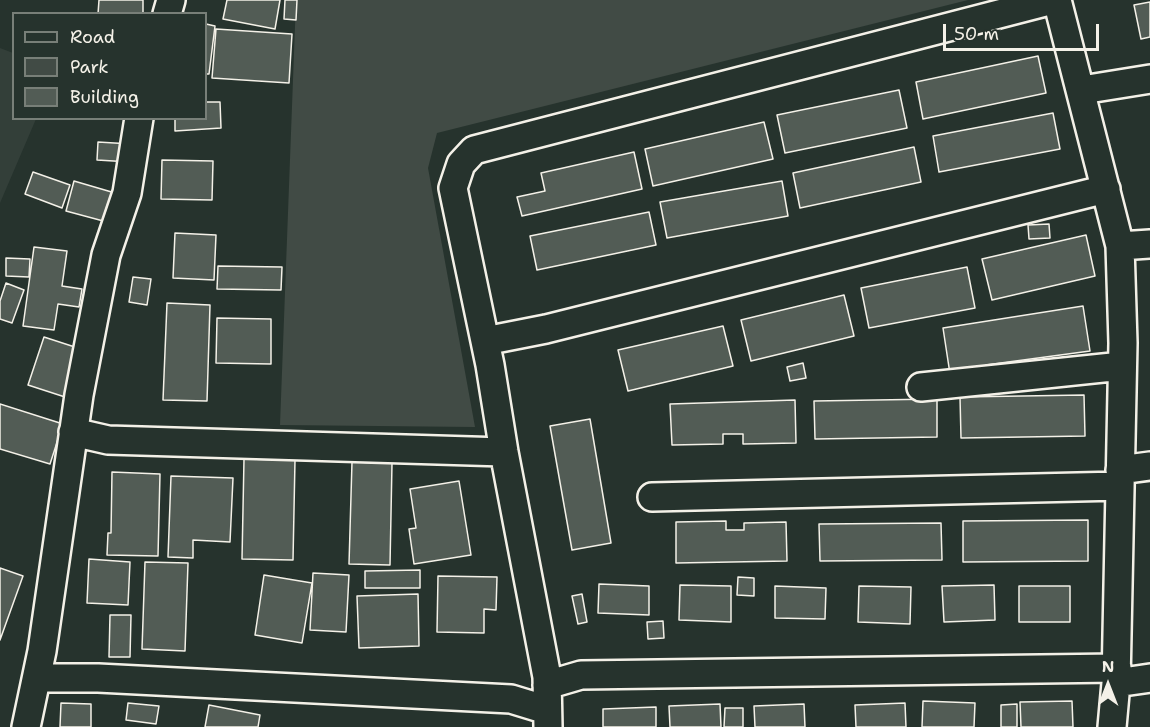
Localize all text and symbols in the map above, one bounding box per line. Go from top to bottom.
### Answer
legend [12,12,207,120]
scale bar [946,12,1102,50]
text: 50 m [954,22,999,46]
text: Road [70,25,115,49]
text: Park [70,55,109,79]
text: Building [70,85,139,109]
north arrow [1078,655,1138,715]
text: N [1102,656,1114,677]

